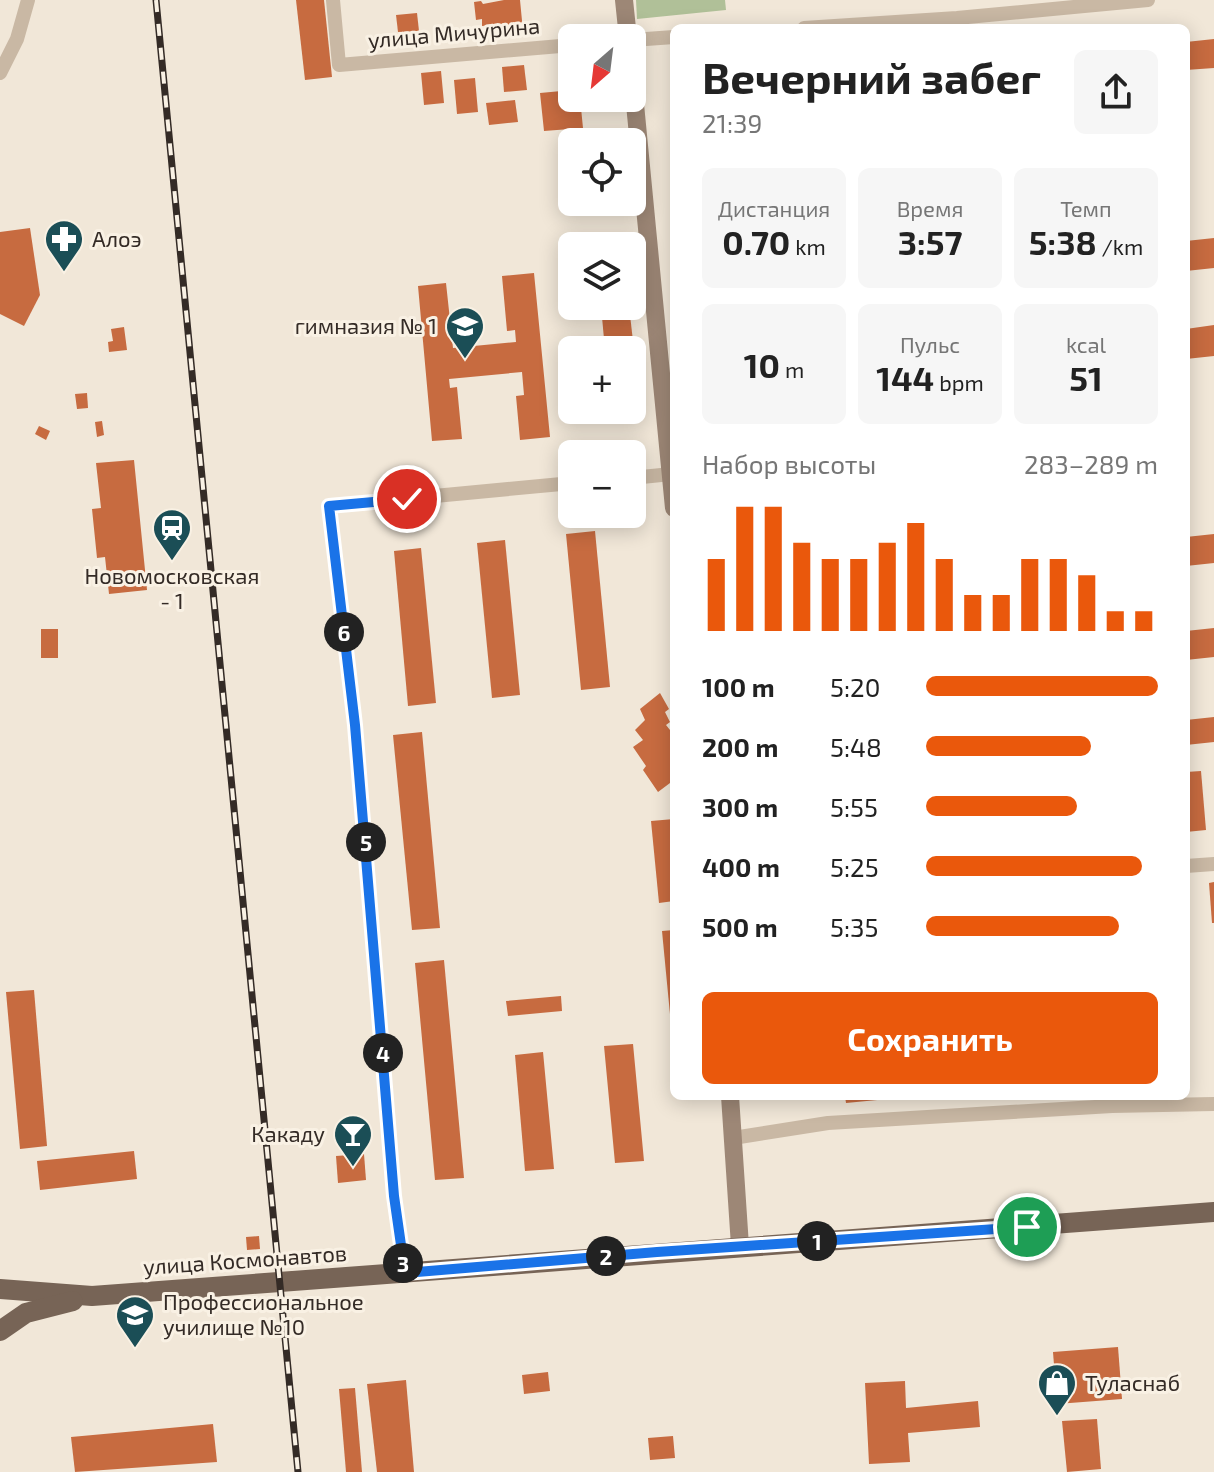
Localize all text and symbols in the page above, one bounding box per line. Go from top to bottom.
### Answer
street label: улица Мичурина [367,12,541,53]
north arrow [558,24,646,112]
map controls [558,24,646,528]
text: Вечерний забег [702,50,1041,103]
button: share [1074,50,1158,134]
text: 21:39 [702,107,762,138]
button: locate [558,128,646,216]
text: Дистанция [718,195,830,221]
text: Время [897,195,963,221]
text: Темп [1060,195,1112,221]
pharmacy icon: Алоэ [43,218,85,273]
text: 0.70 [722,221,790,262]
text: 3:57 [898,221,962,262]
text: 5:38 [1029,221,1097,262]
place label: Алоэ [92,225,142,251]
button: layers [558,232,646,320]
text: km [790,233,826,259]
text: /km [1097,233,1143,259]
school or university icon: гимназия № 1 [444,305,486,360]
place label: гимназия № 1 [295,312,437,338]
text: Пульс [900,331,960,357]
text: kcal [1066,331,1106,357]
button: + [558,336,646,424]
text: 10 [744,344,780,385]
text: m [780,356,804,382]
text: 144 [876,357,934,398]
text: 51 [1069,357,1103,398]
text: bpm [934,369,984,395]
button: − [558,440,646,528]
text: Набор высоты [702,448,876,479]
text: 283–289 m [1024,448,1158,479]
pin [373,465,441,533]
icon: check [385,477,429,521]
station icon: Новомосковская - 1 [151,507,193,562]
place label: Новомосковская - 1 [85,562,259,613]
pin: 6 [324,612,364,652]
text: 6 [338,619,350,645]
text: 100 m [702,671,775,702]
text: 5:20 [830,671,880,702]
text: 200 m [702,731,778,762]
text: 5:48 [830,731,882,762]
text: 300 m [702,791,778,822]
text: 5:55 [830,791,878,822]
pin: 5 [346,822,386,862]
text: 5 [360,829,372,855]
text: 400 m [702,851,780,882]
text: 5:25 [830,851,879,882]
text: 500 m [702,911,778,942]
text: 5:35 [830,911,878,942]
button: Сохранить [702,992,1158,1084]
pin: 4 [363,1033,403,1073]
text: 4 [376,1040,390,1066]
bar icon: Какаду [332,1113,374,1168]
place label: Какаду [251,1120,325,1147]
pin [993,1193,1061,1261]
icon: arrive [1005,1205,1049,1249]
pin: 1 [797,1221,837,1261]
text: 1 [812,1228,822,1254]
pin: 2 [586,1236,626,1276]
street label: улица Космонавтов [142,1239,348,1280]
pin: 3 [383,1243,423,1283]
text: 2 [600,1243,612,1269]
text: 3 [397,1250,409,1276]
place label: Профессиональное училище №10 [163,1288,364,1340]
school or university icon: Профессиональное училище №10 [114,1294,156,1349]
shop icon: Туласнаб [1036,1362,1078,1417]
place label: Туласнаб [1085,1369,1180,1396]

